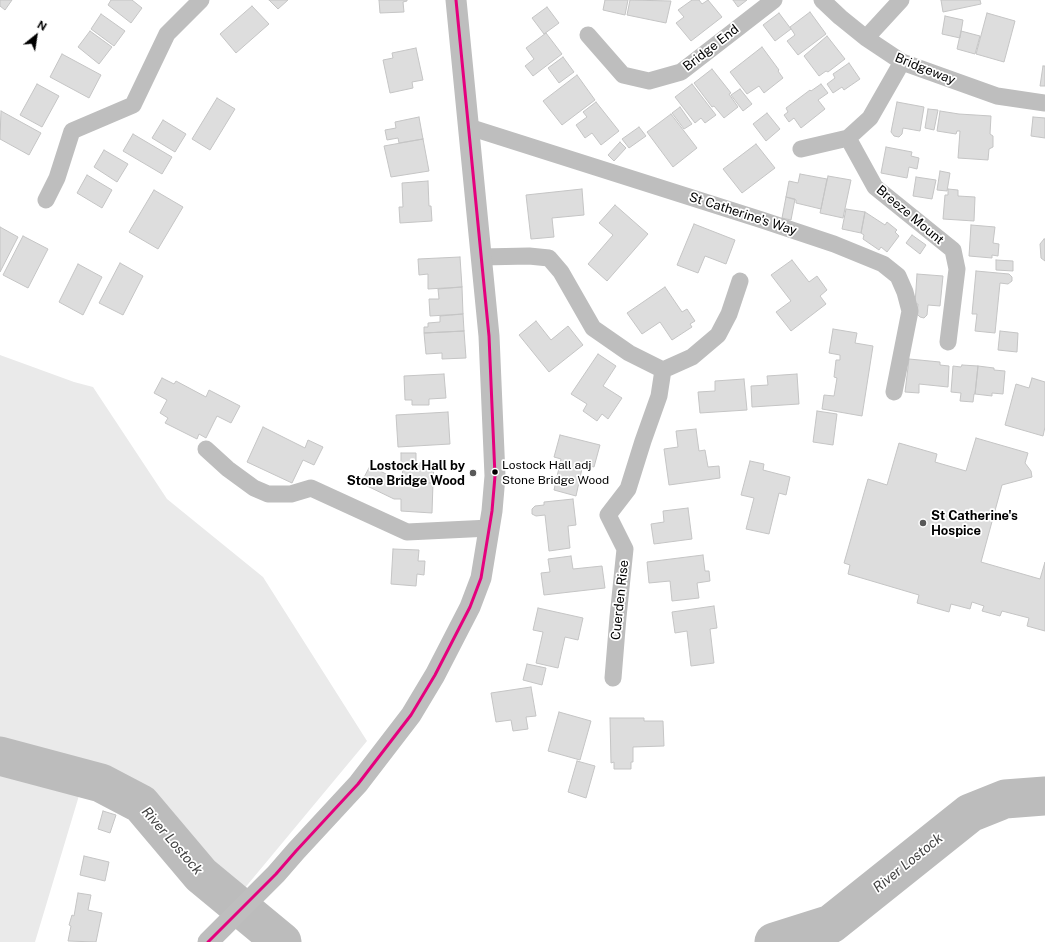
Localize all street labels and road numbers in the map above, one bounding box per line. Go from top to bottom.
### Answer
street label: Bridge End [680,21,742,75]
street label: Bridgeway [892,50,958,88]
street label: Breeze Mount [873,182,947,248]
street label: St Catherine's Way [687,189,799,239]
street label: Cuerden Rise [608,559,632,641]

